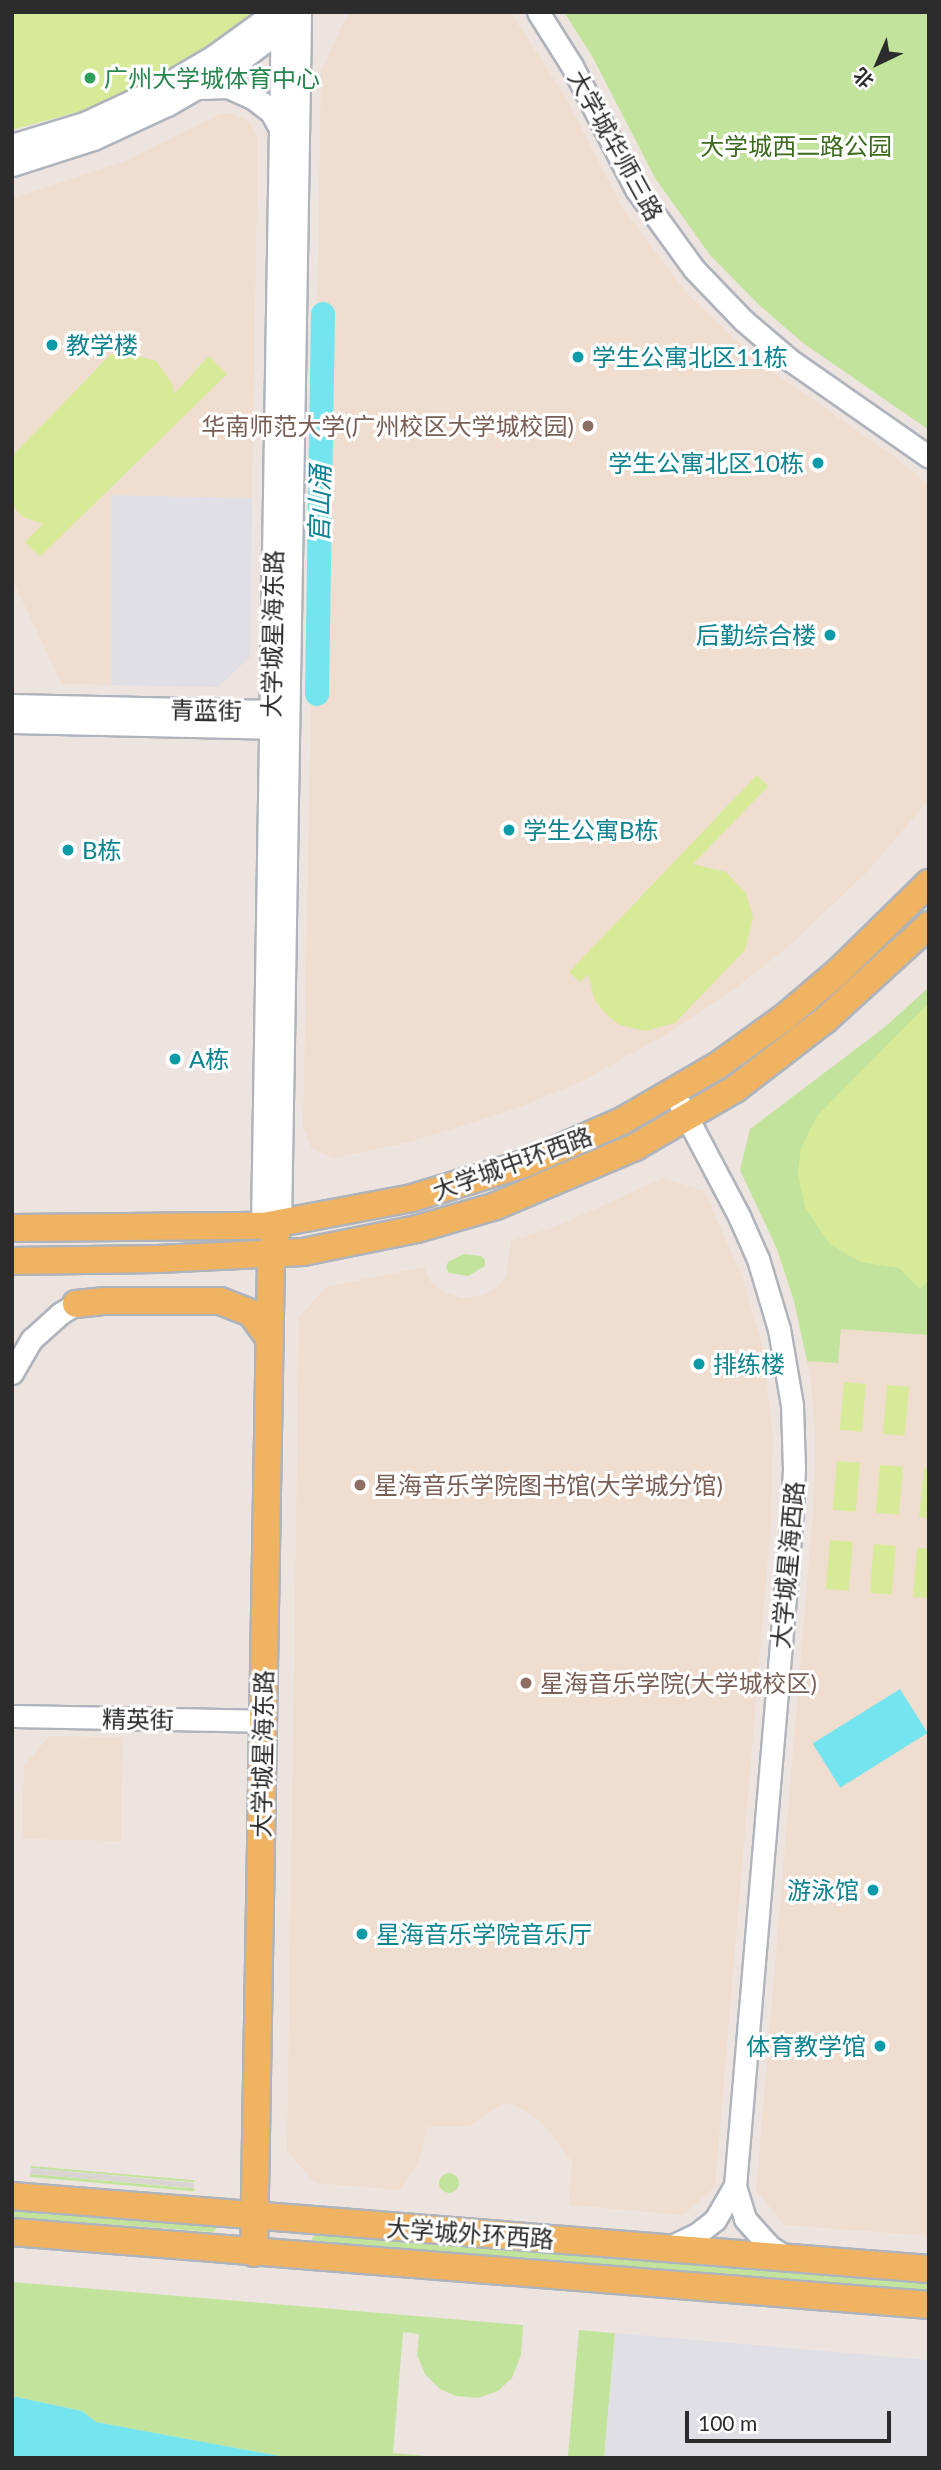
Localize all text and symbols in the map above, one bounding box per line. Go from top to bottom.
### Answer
north arrow [843,28,913,98]
place label: 广州大学城体育中心 [104,64,320,92]
text: 北 [848,64,878,93]
street label: 大学城华师三路 [563,65,669,225]
marker: 广州大学城体育中心 [82,70,98,86]
park label: 大学城西二路公园 [700,132,892,160]
place label: 教学楼 [66,331,138,359]
marker: 教学楼 [44,337,60,353]
place label: 学生公寓北区11栋 [592,343,788,371]
marker: 学生公寓北区11栋 [570,349,586,365]
place label: 华南师范大学(广州校区大学城校园) [201,412,574,440]
marker: 华南师范大学(广州校区大学城校园) [580,418,596,434]
place label: 学生公寓北区10栋 [608,449,804,477]
marker: 学生公寓北区10栋 [810,455,826,471]
water label: 官山涌 [304,465,336,543]
street label: 大学城星海东路 [256,550,288,718]
place label: 后勤综合楼 [696,621,816,649]
marker: 后勤综合楼 [822,627,838,643]
street label: 青蓝街 [170,695,242,725]
place label: 学生公寓B栋 [523,816,659,844]
marker: 学生公寓B栋 [501,822,517,838]
place label: B栋 [82,836,122,864]
marker: B栋 [60,842,76,858]
place label: A栋 [189,1045,229,1073]
marker: A栋 [167,1051,183,1067]
street label: 大学城中环西路 [428,1121,596,1205]
place label: 排练楼 [713,1350,785,1378]
marker: 排练楼 [691,1356,707,1372]
place label: 星海音乐学院图书馆(大学城分馆) [374,1471,723,1499]
marker: 星海音乐学院图书馆(大学城分馆) [352,1477,368,1493]
street label: 大学城星海西路 [765,1480,809,1650]
place label: 星海音乐学院(大学城校区) [540,1669,817,1697]
street label: 大学城星海东路 [246,1670,278,1838]
marker: 星海音乐学院(大学城校区) [518,1675,534,1691]
street label: 精英街 [102,1704,174,1734]
place label: 游泳馆 [787,1876,859,1904]
marker: 游泳馆 [865,1882,881,1898]
place label: 星海音乐学院音乐厅 [376,1920,592,1948]
marker: 星海音乐学院音乐厅 [354,1926,370,1942]
place label: 体育教学馆 [746,2032,866,2060]
marker: 体育教学馆 [872,2038,888,2054]
street label: 大学城外环西路 [385,2213,555,2253]
scale bar [689,2396,895,2440]
text: 100 m [698,2410,757,2435]

